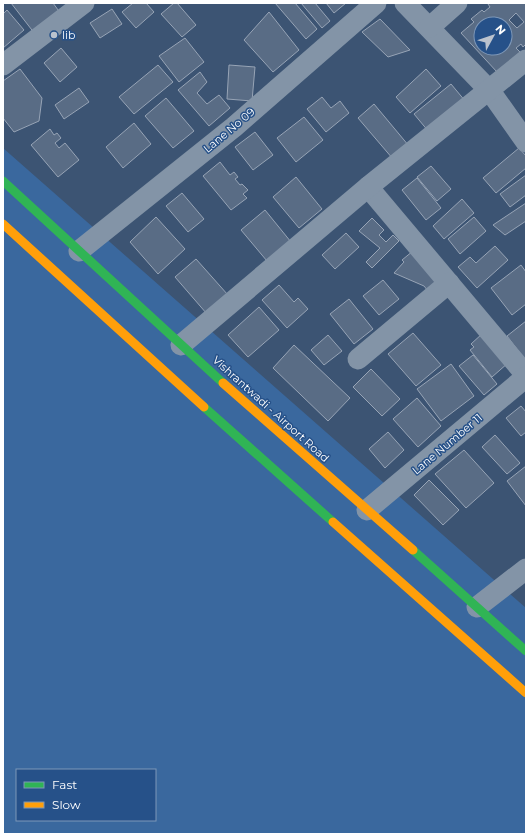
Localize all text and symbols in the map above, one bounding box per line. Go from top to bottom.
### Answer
north arrow [473,16,513,56]
text: N [492,22,509,37]
place label: lib [62,28,75,42]
marker: lib [49,30,59,40]
street label: Lane No 09 [201,104,258,155]
street label: Vishrantwadi - Airport Road [210,353,332,465]
street label: Lane Number 11 [409,411,485,477]
legend [16,769,156,821]
text: Fast [52,777,77,792]
text: Slow [52,797,81,812]

